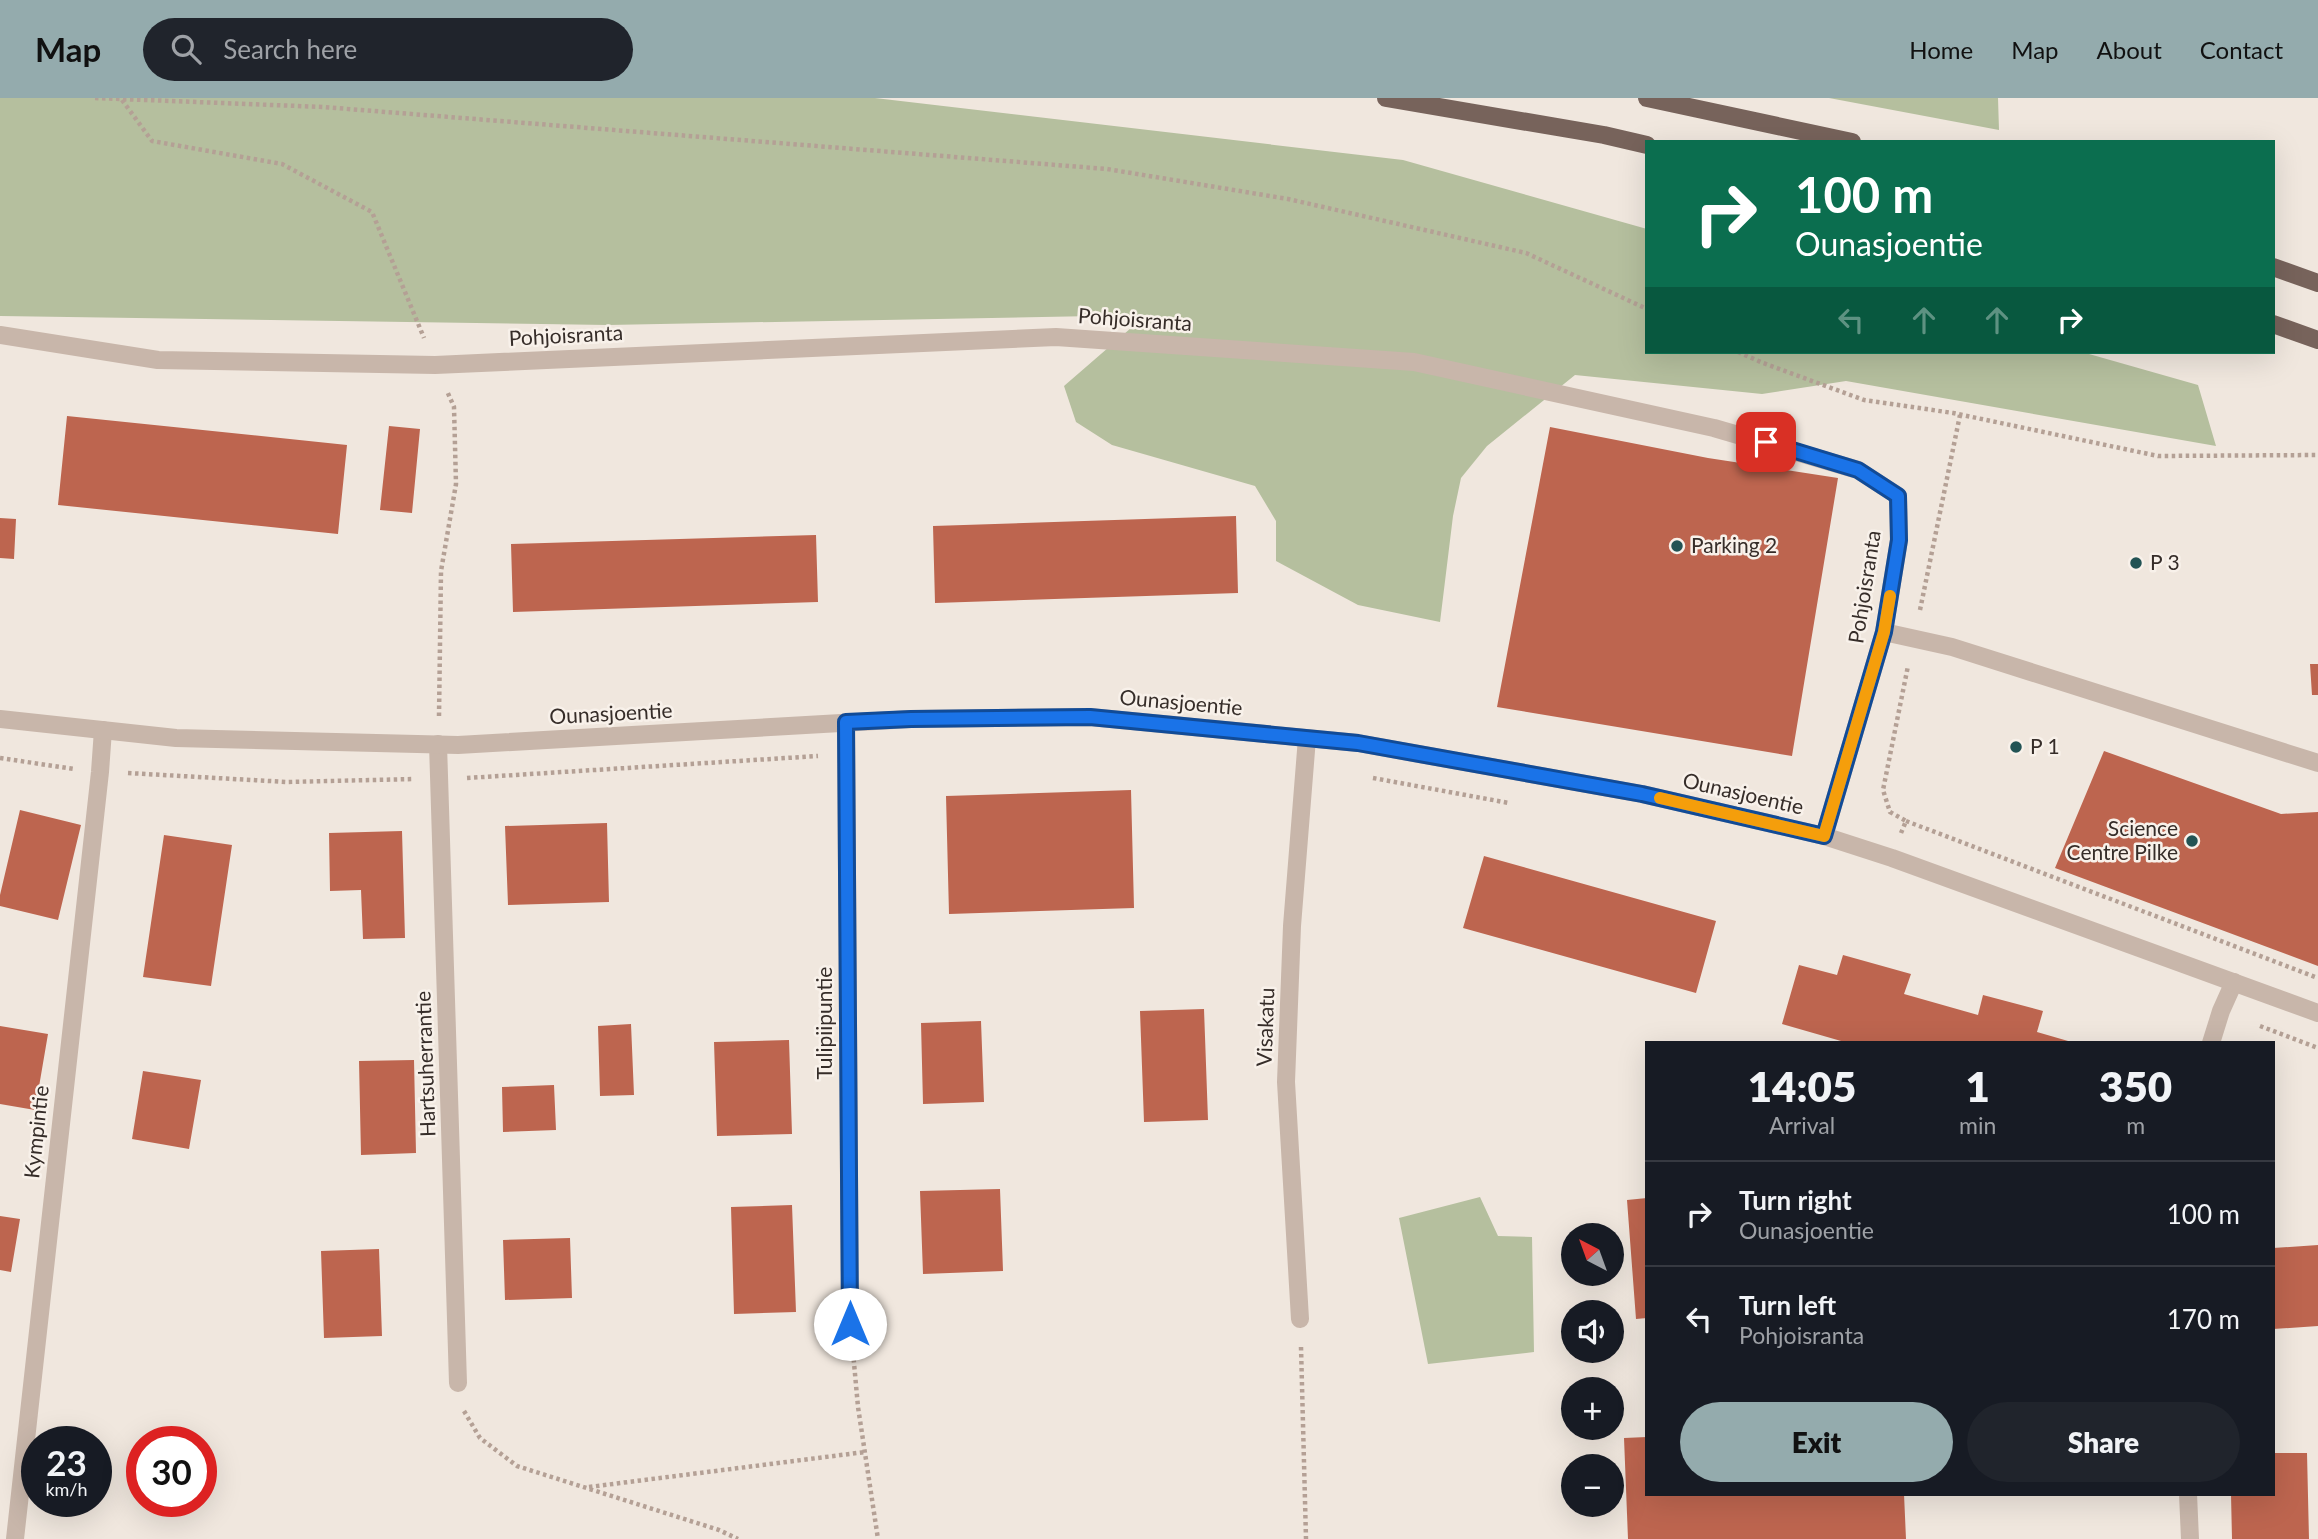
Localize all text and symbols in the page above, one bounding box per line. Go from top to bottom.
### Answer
search box [143,18,633,81]
text: Map [35,29,101,69]
icon: search [167,30,205,68]
text: Search here [223,33,357,65]
text: Home [1909,35,1973,64]
text: Map [2011,35,2059,64]
text: About [2097,35,2162,64]
text: Contact [2200,35,2283,64]
text: 100 m [1795,165,1933,223]
icon: right [1680,168,1771,259]
text: Ounasjoentie [1795,224,1983,263]
icon: left [1832,301,1870,339]
icon: ahead [1905,301,1943,339]
icon: ahead [1978,301,2016,339]
icon: right [2051,301,2089,339]
street label: Pohjoisranta [1077,302,1193,335]
street label: Pohjoisranta [508,319,624,350]
pin [1736,412,1796,472]
icon: arrive [1747,423,1785,461]
street label: Pohjoisranta [1842,528,1885,645]
place label: Parking 2 [1691,532,1777,557]
marker: Parking 2 [1669,538,1685,554]
place label: P 3 [2150,549,2180,574]
marker: P 3 [2128,555,2144,571]
street label: Ounasjoentie [1119,684,1244,719]
street label: Ounasjoentie [549,697,673,728]
place label: P 1 [2030,733,2060,758]
marker: P 1 [2008,739,2024,755]
street label: Ounasjoentie [1680,766,1806,819]
place label: Science Centre Pilke [2067,815,2178,864]
marker: Science Centre Pilke [2184,833,2200,849]
street label: Tulipiipuntie [811,967,836,1079]
street label: Visakatu [1251,987,1278,1067]
street label: Hartsuherrantie [409,991,440,1137]
text: 14:05 [1748,1061,1856,1111]
text: 1 [1966,1061,1990,1111]
text: 350 [2099,1061,2172,1111]
street label: Kympintie [18,1084,53,1180]
text: Arrival [1769,1111,1835,1139]
text: min [1959,1111,1996,1139]
text: m [2126,1111,2145,1139]
text: Turn right [1739,1184,1852,1216]
icon: right [1680,1195,1718,1233]
text: 100 m [2167,1198,2240,1230]
text: Ounasjoentie [1739,1216,1874,1244]
north arrow [1561,1223,1624,1286]
map controls [1561,1223,1624,1517]
position arrow [813,1287,887,1361]
text: Turn left [1739,1289,1836,1321]
button: sound [1561,1300,1624,1363]
icon: left [1680,1300,1718,1338]
text: 170 m [2167,1303,2240,1335]
text: Pohjoisranta [1739,1321,1864,1349]
button: + [1561,1377,1624,1440]
button: Exit [1680,1402,1953,1482]
button: Share [1967,1402,2240,1482]
speed limit sign: 30 [126,1426,217,1517]
text: 23 [46,1441,87,1483]
button: − [1561,1454,1624,1517]
text: km/h [45,1478,88,1500]

